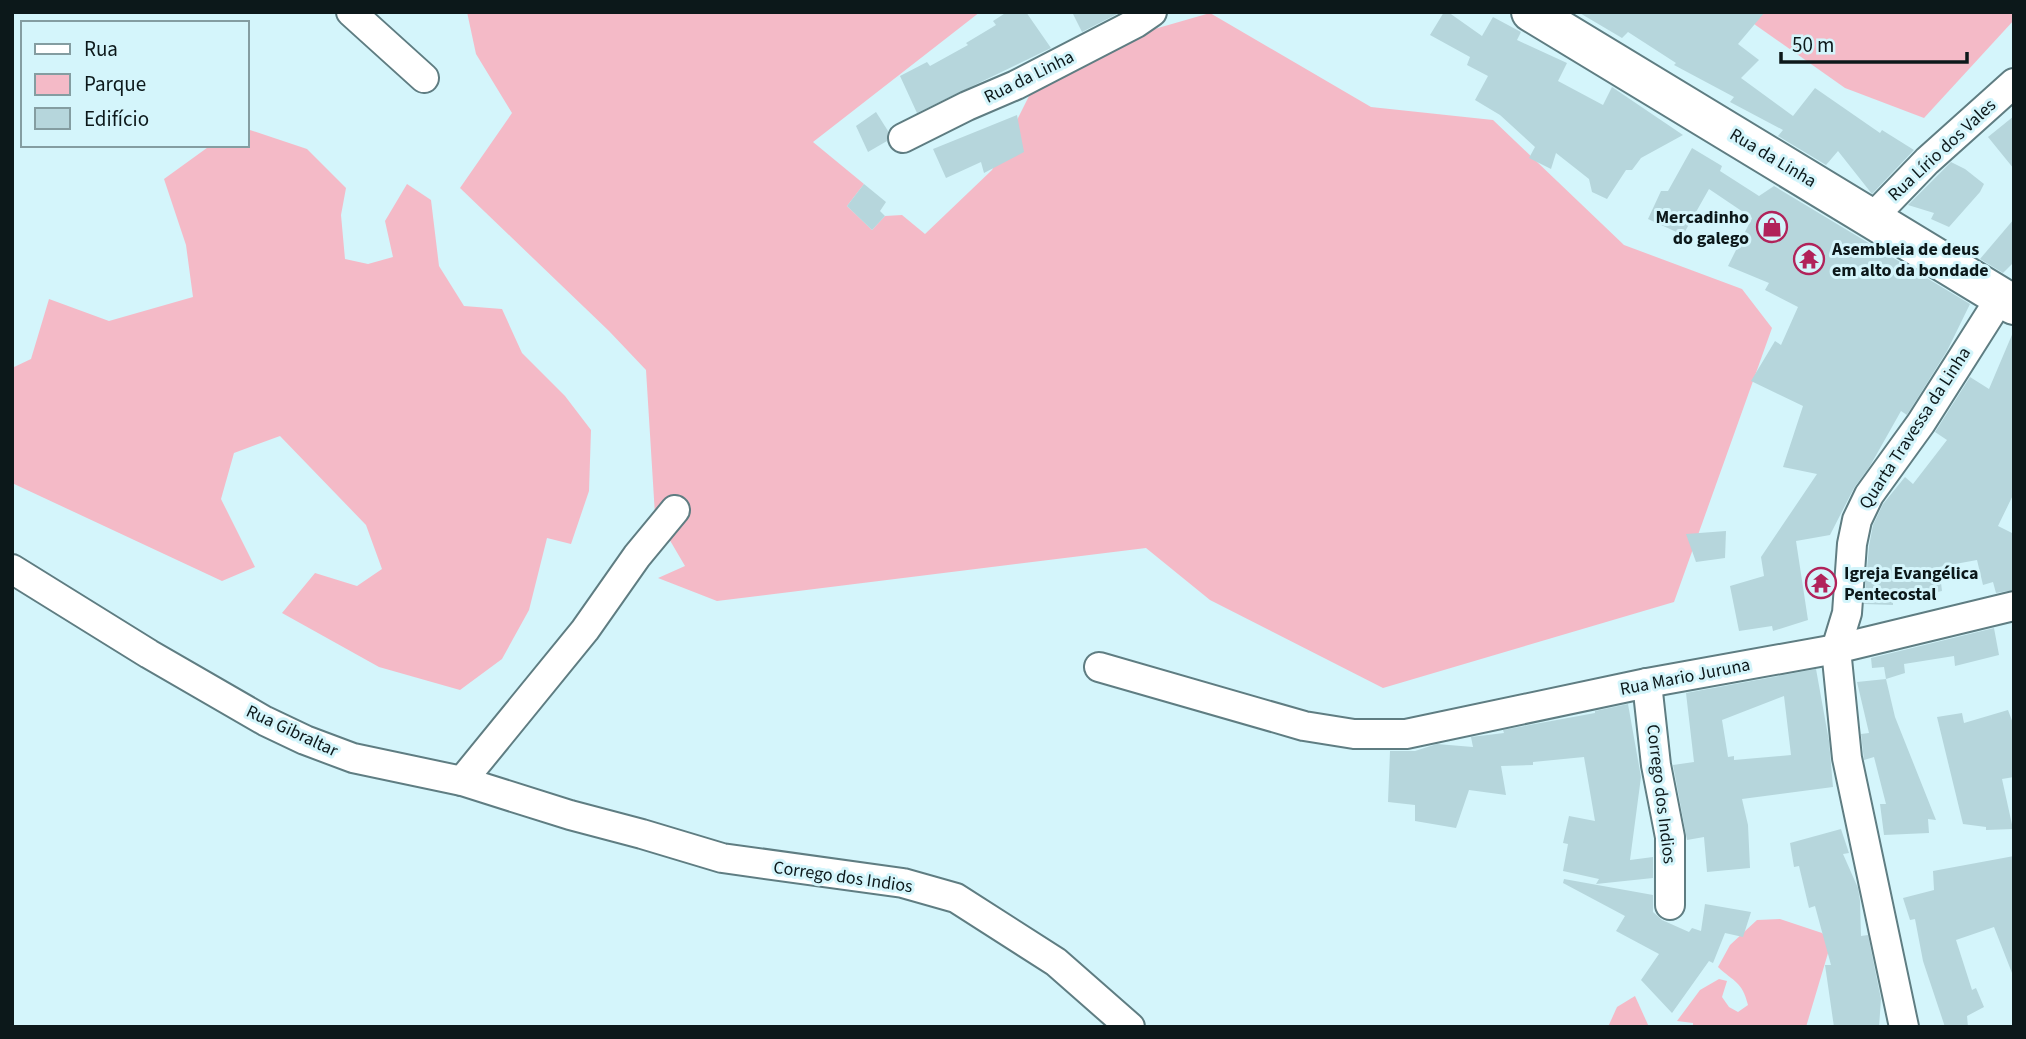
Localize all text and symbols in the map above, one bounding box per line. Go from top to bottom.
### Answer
legend [21,21,248,147]
scale bar [1781,21,1966,65]
text: 50 m [1792,30,1834,60]
text: Rua [84,34,118,64]
street label: Rua da Linha [980,44,1078,110]
text: Parque [84,69,146,99]
street label: Rua Lírio dos Vales [1882,93,2002,207]
text: Edifício [84,104,149,134]
street label: Rua da Linha [1725,122,1821,194]
place label: Mercadinho do galego [1655,205,1749,251]
shop icon: Mercadinho do galego [1755,210,1789,244]
place label: Asembleia de deus em alto da bondade [1831,237,1989,283]
temple icon: Asembleia de deus em alto da bondade [1792,242,1826,276]
street label: Quarta Travessa da Linha [1853,342,1977,514]
place label: Igreja Evangélica Pentecostal [1844,561,1978,607]
temple icon: Igreja Evangélica Pentecostal [1804,566,1838,600]
street label: Rua Mario Juruna [1618,652,1752,702]
street label: Rua Gibraltar [242,699,343,764]
street label: Corrego dos Indios [1640,723,1682,865]
street label: Corrego dos Indios [772,855,914,899]

